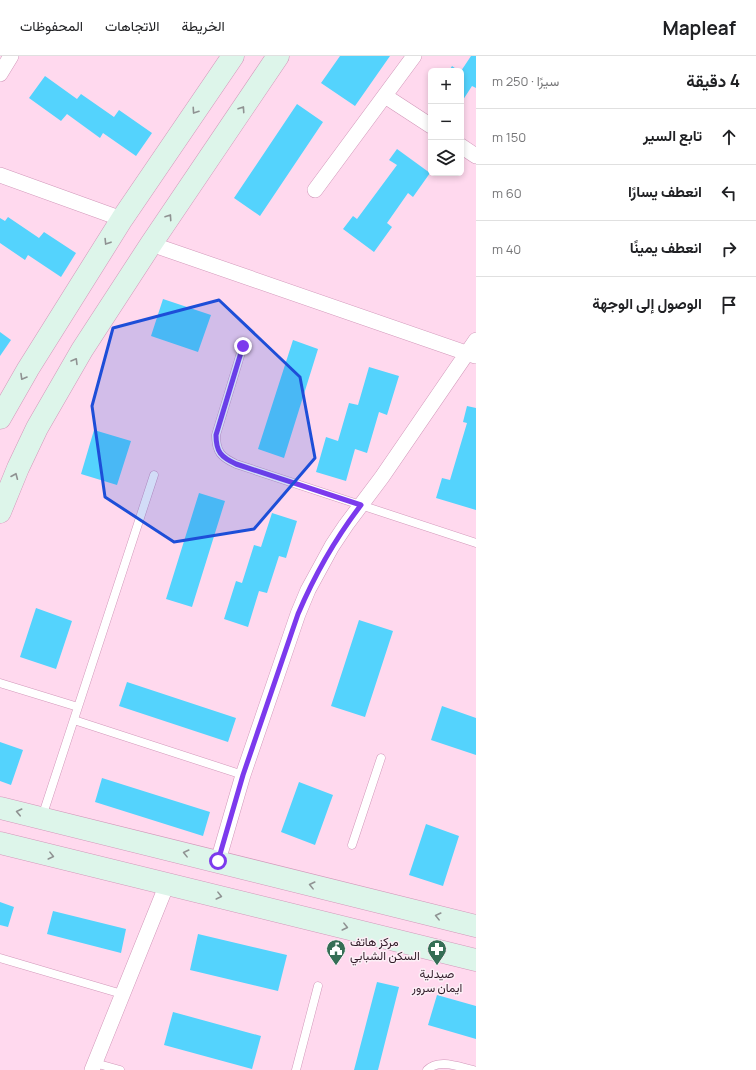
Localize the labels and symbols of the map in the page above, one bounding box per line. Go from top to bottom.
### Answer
one-way arrow [237,106,245,113]
one-way arrow [193,107,200,114]
one-way arrow [164,214,172,221]
one-way arrow [105,238,112,245]
route end [234,337,252,355]
one-way arrow [71,358,78,365]
one-way arrow [21,373,28,380]
one-way arrow [10,473,18,481]
one-way arrow [16,809,22,817]
one-way arrow [183,850,189,858]
one-way arrow [48,851,55,859]
route start [209,852,227,870]
one-way arrow [309,881,315,889]
one-way arrow [215,892,222,900]
one-way arrow [435,913,441,921]
one-way arrow [342,923,348,931]
place label: مركز هاتف السكن الشبابي [350,933,420,966]
public building icon: مركز هاتف السكن الشبابي [325,938,347,966]
pharmacy icon: صيدلية ايمان سرور [426,938,448,966]
place label: صيدلية ايمان سرور [411,965,462,996]

